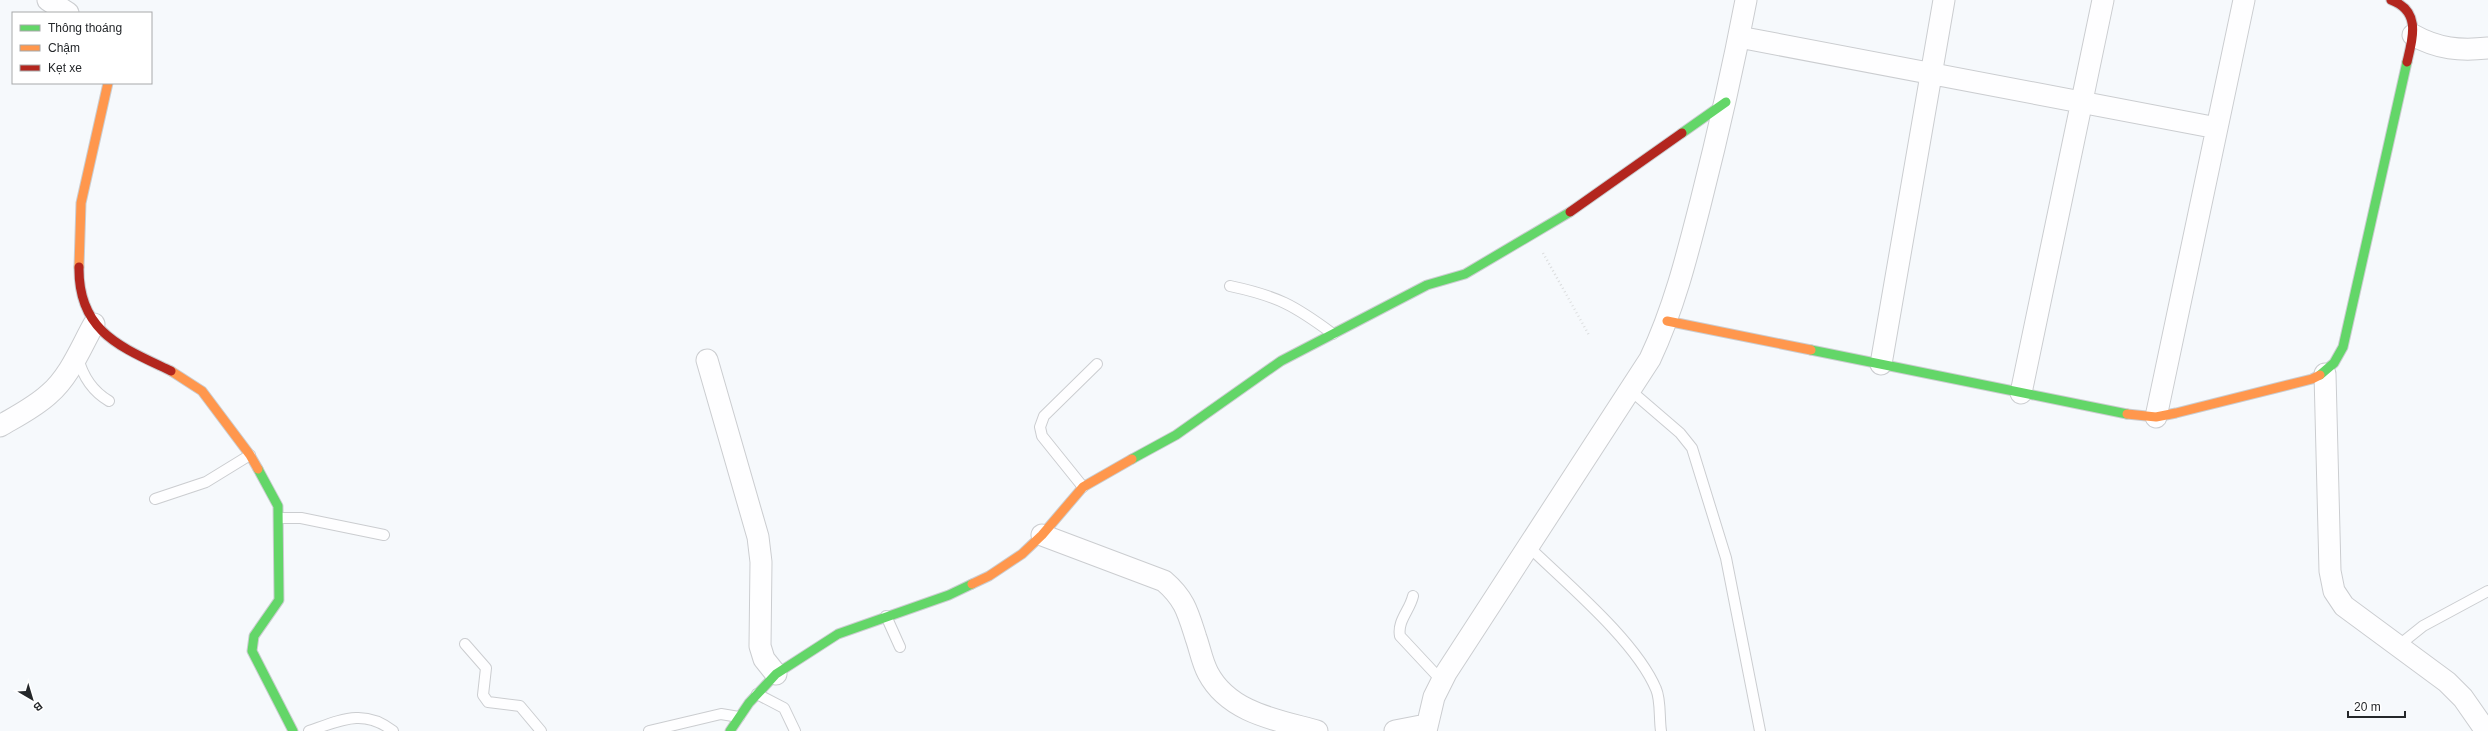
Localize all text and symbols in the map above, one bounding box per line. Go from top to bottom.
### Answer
legend [12,12,152,84]
text: Thông thoáng [48,21,122,35]
text: Chậm [48,41,80,55]
text: Kẹt xe [48,61,82,75]
north arrow [12,679,52,719]
scale bar [2348,693,2405,719]
text: B [31,700,45,714]
text: 20 m [2354,700,2381,714]

